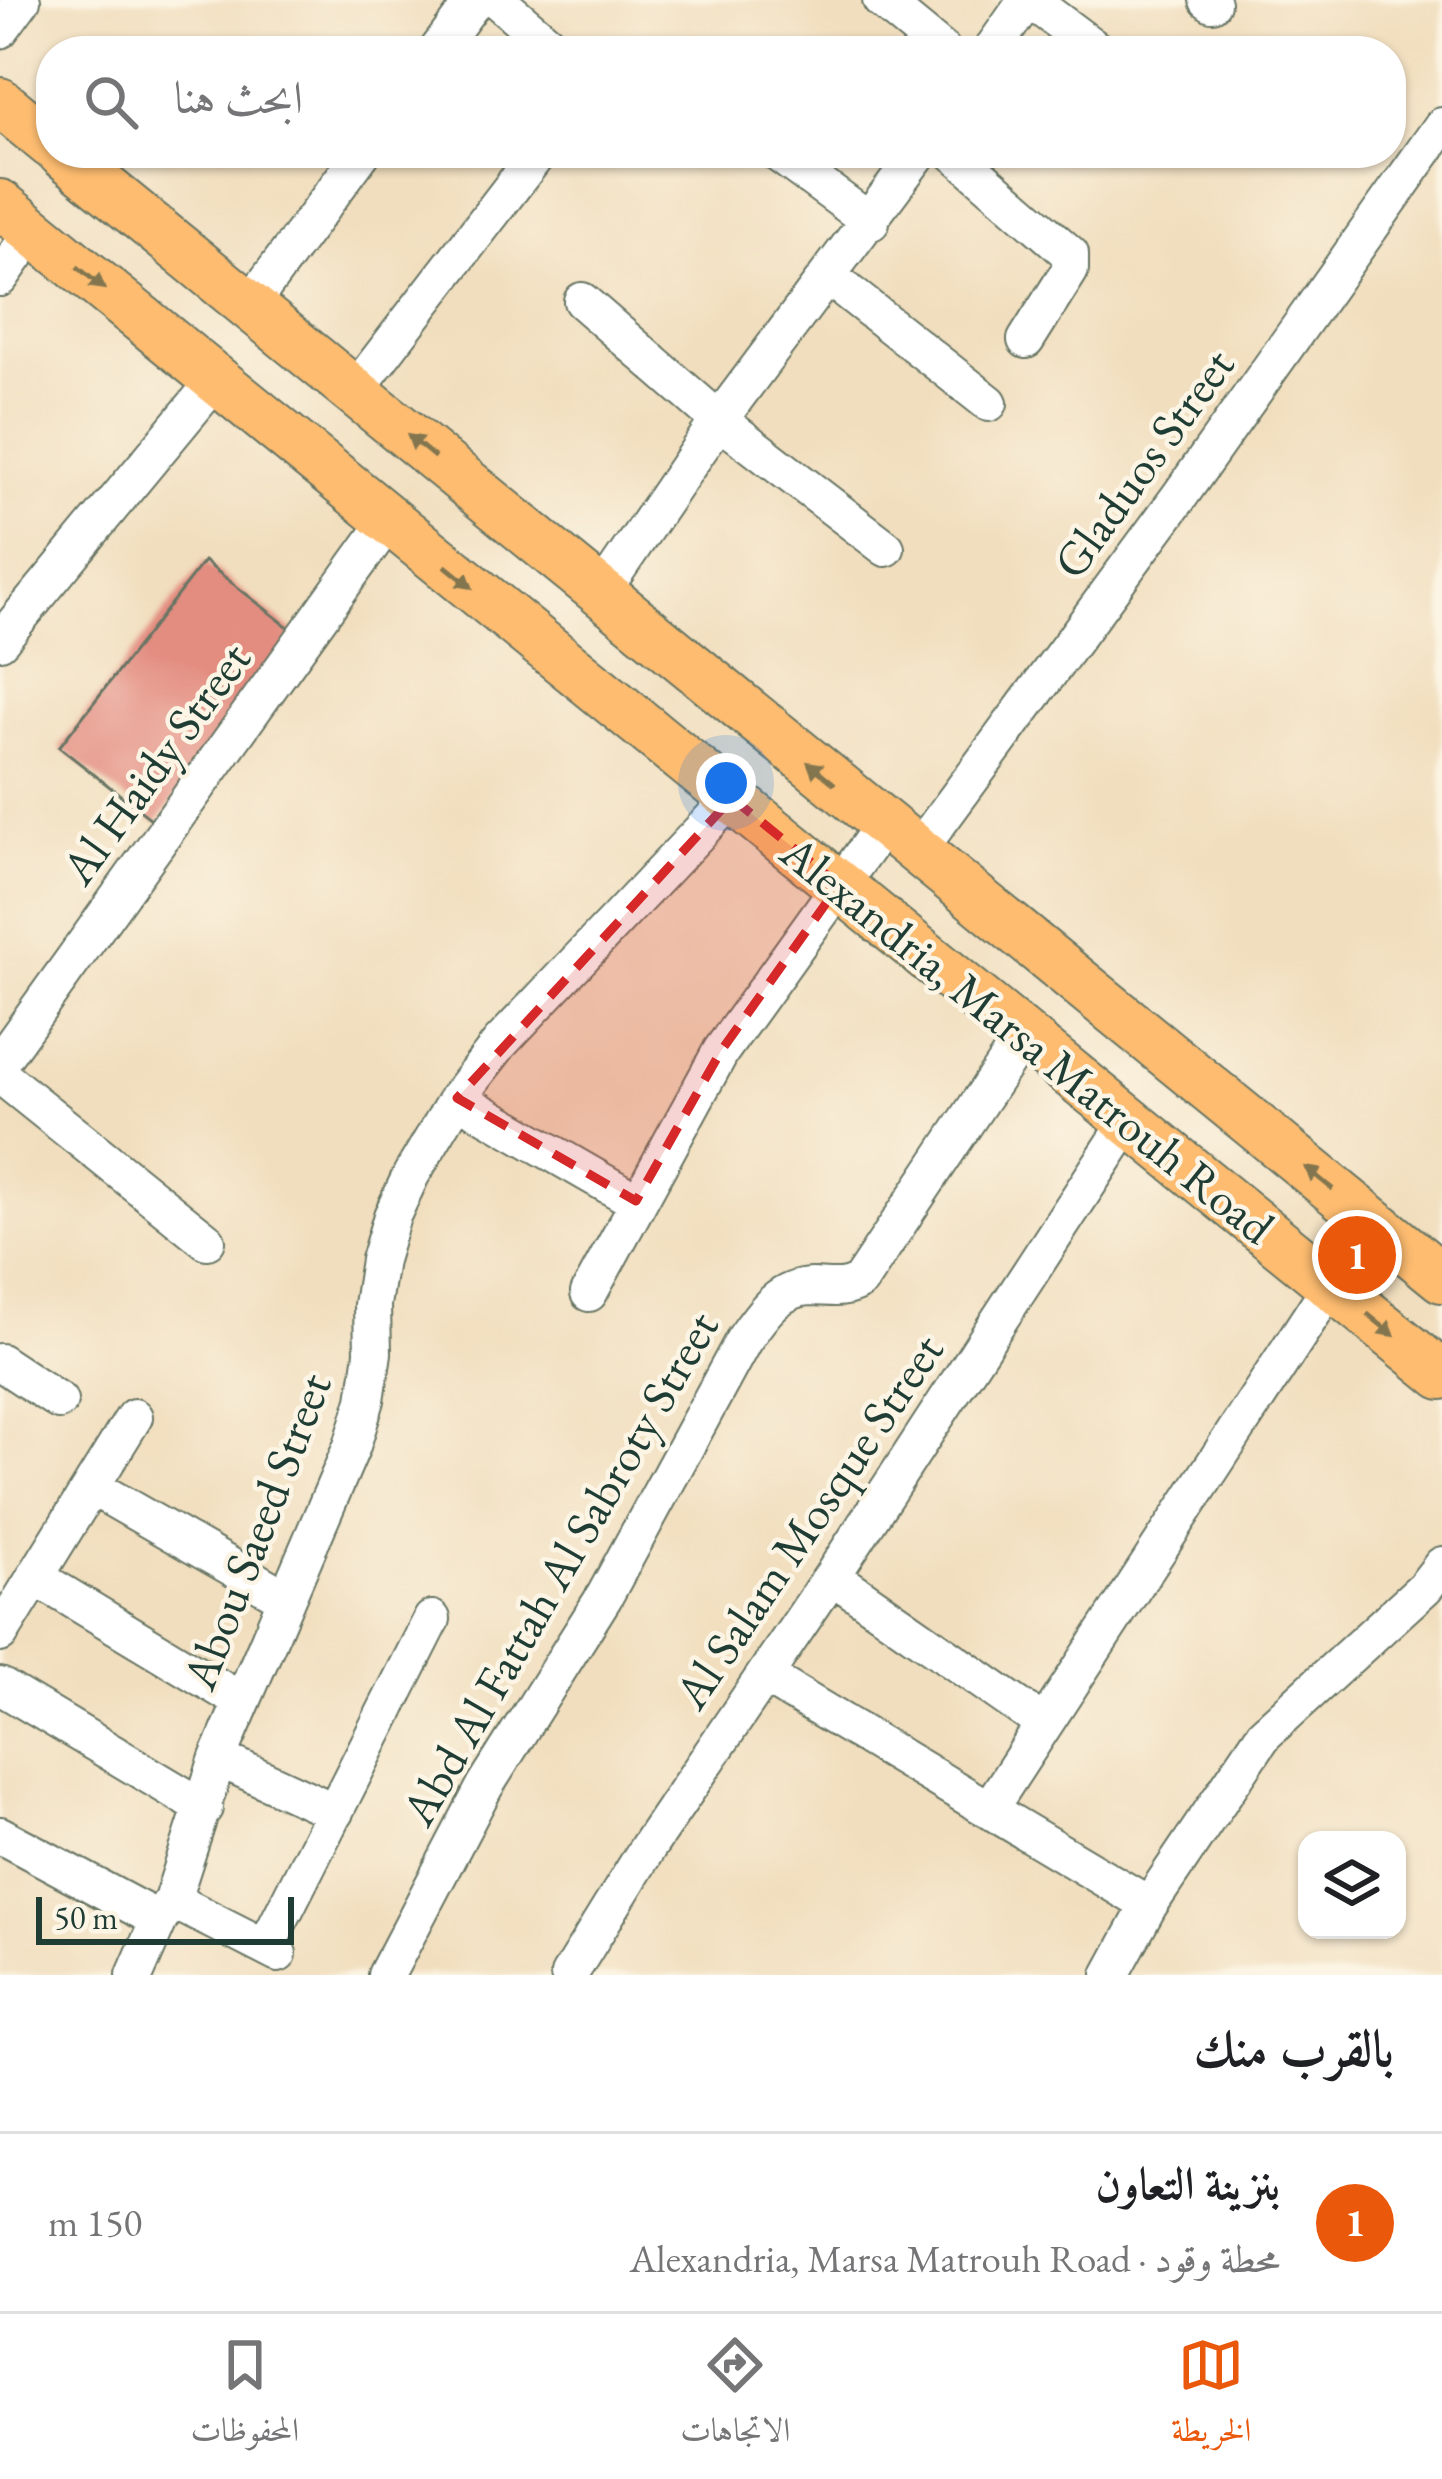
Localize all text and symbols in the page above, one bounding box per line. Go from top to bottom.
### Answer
search box [36,36,1406,168]
text: ابحث هنا [174,68,303,126]
icon: search [78,69,144,135]
one-way arrow [75,265,106,290]
street label: Gladuos Street [1039,336,1247,590]
one-way arrow [406,434,436,460]
one-way arrow [444,563,474,589]
street label: Al Haidy Street [46,630,264,897]
your location [696,753,756,813]
one-way arrow [805,761,836,786]
street label: Alexandria, Marsa Matrouh Road [768,820,1288,1258]
one-way arrow [1303,1166,1334,1191]
pin: 1 [1318,1210,1396,1300]
street label: Abd Al Fattah Al Sabroty Street [386,1300,732,1837]
one-way arrow [1366,1312,1397,1338]
street label: Al Salam Mosque Street [659,1322,956,1721]
street label: Abou Saeed Street [167,1364,345,1699]
map controls [1298,1831,1406,1939]
button: layers [1298,1831,1406,1939]
scale bar [36,1891,294,1944]
text: 50 m [54,1896,118,1939]
text: بالقرب منك [1193,2015,1394,2081]
text: بنزينة التعاون [1095,2154,1280,2212]
text: 150 m [48,2197,142,2248]
text: 1 [1345,2197,1365,2248]
text: محطة وقود · Alexandria, Marsa Matrouh Road [629,2233,1280,2284]
tab: المحفوظات [190,2332,299,2462]
tab: الاتجاهات [680,2332,790,2462]
tab: الخريطة [1171,2332,1252,2462]

